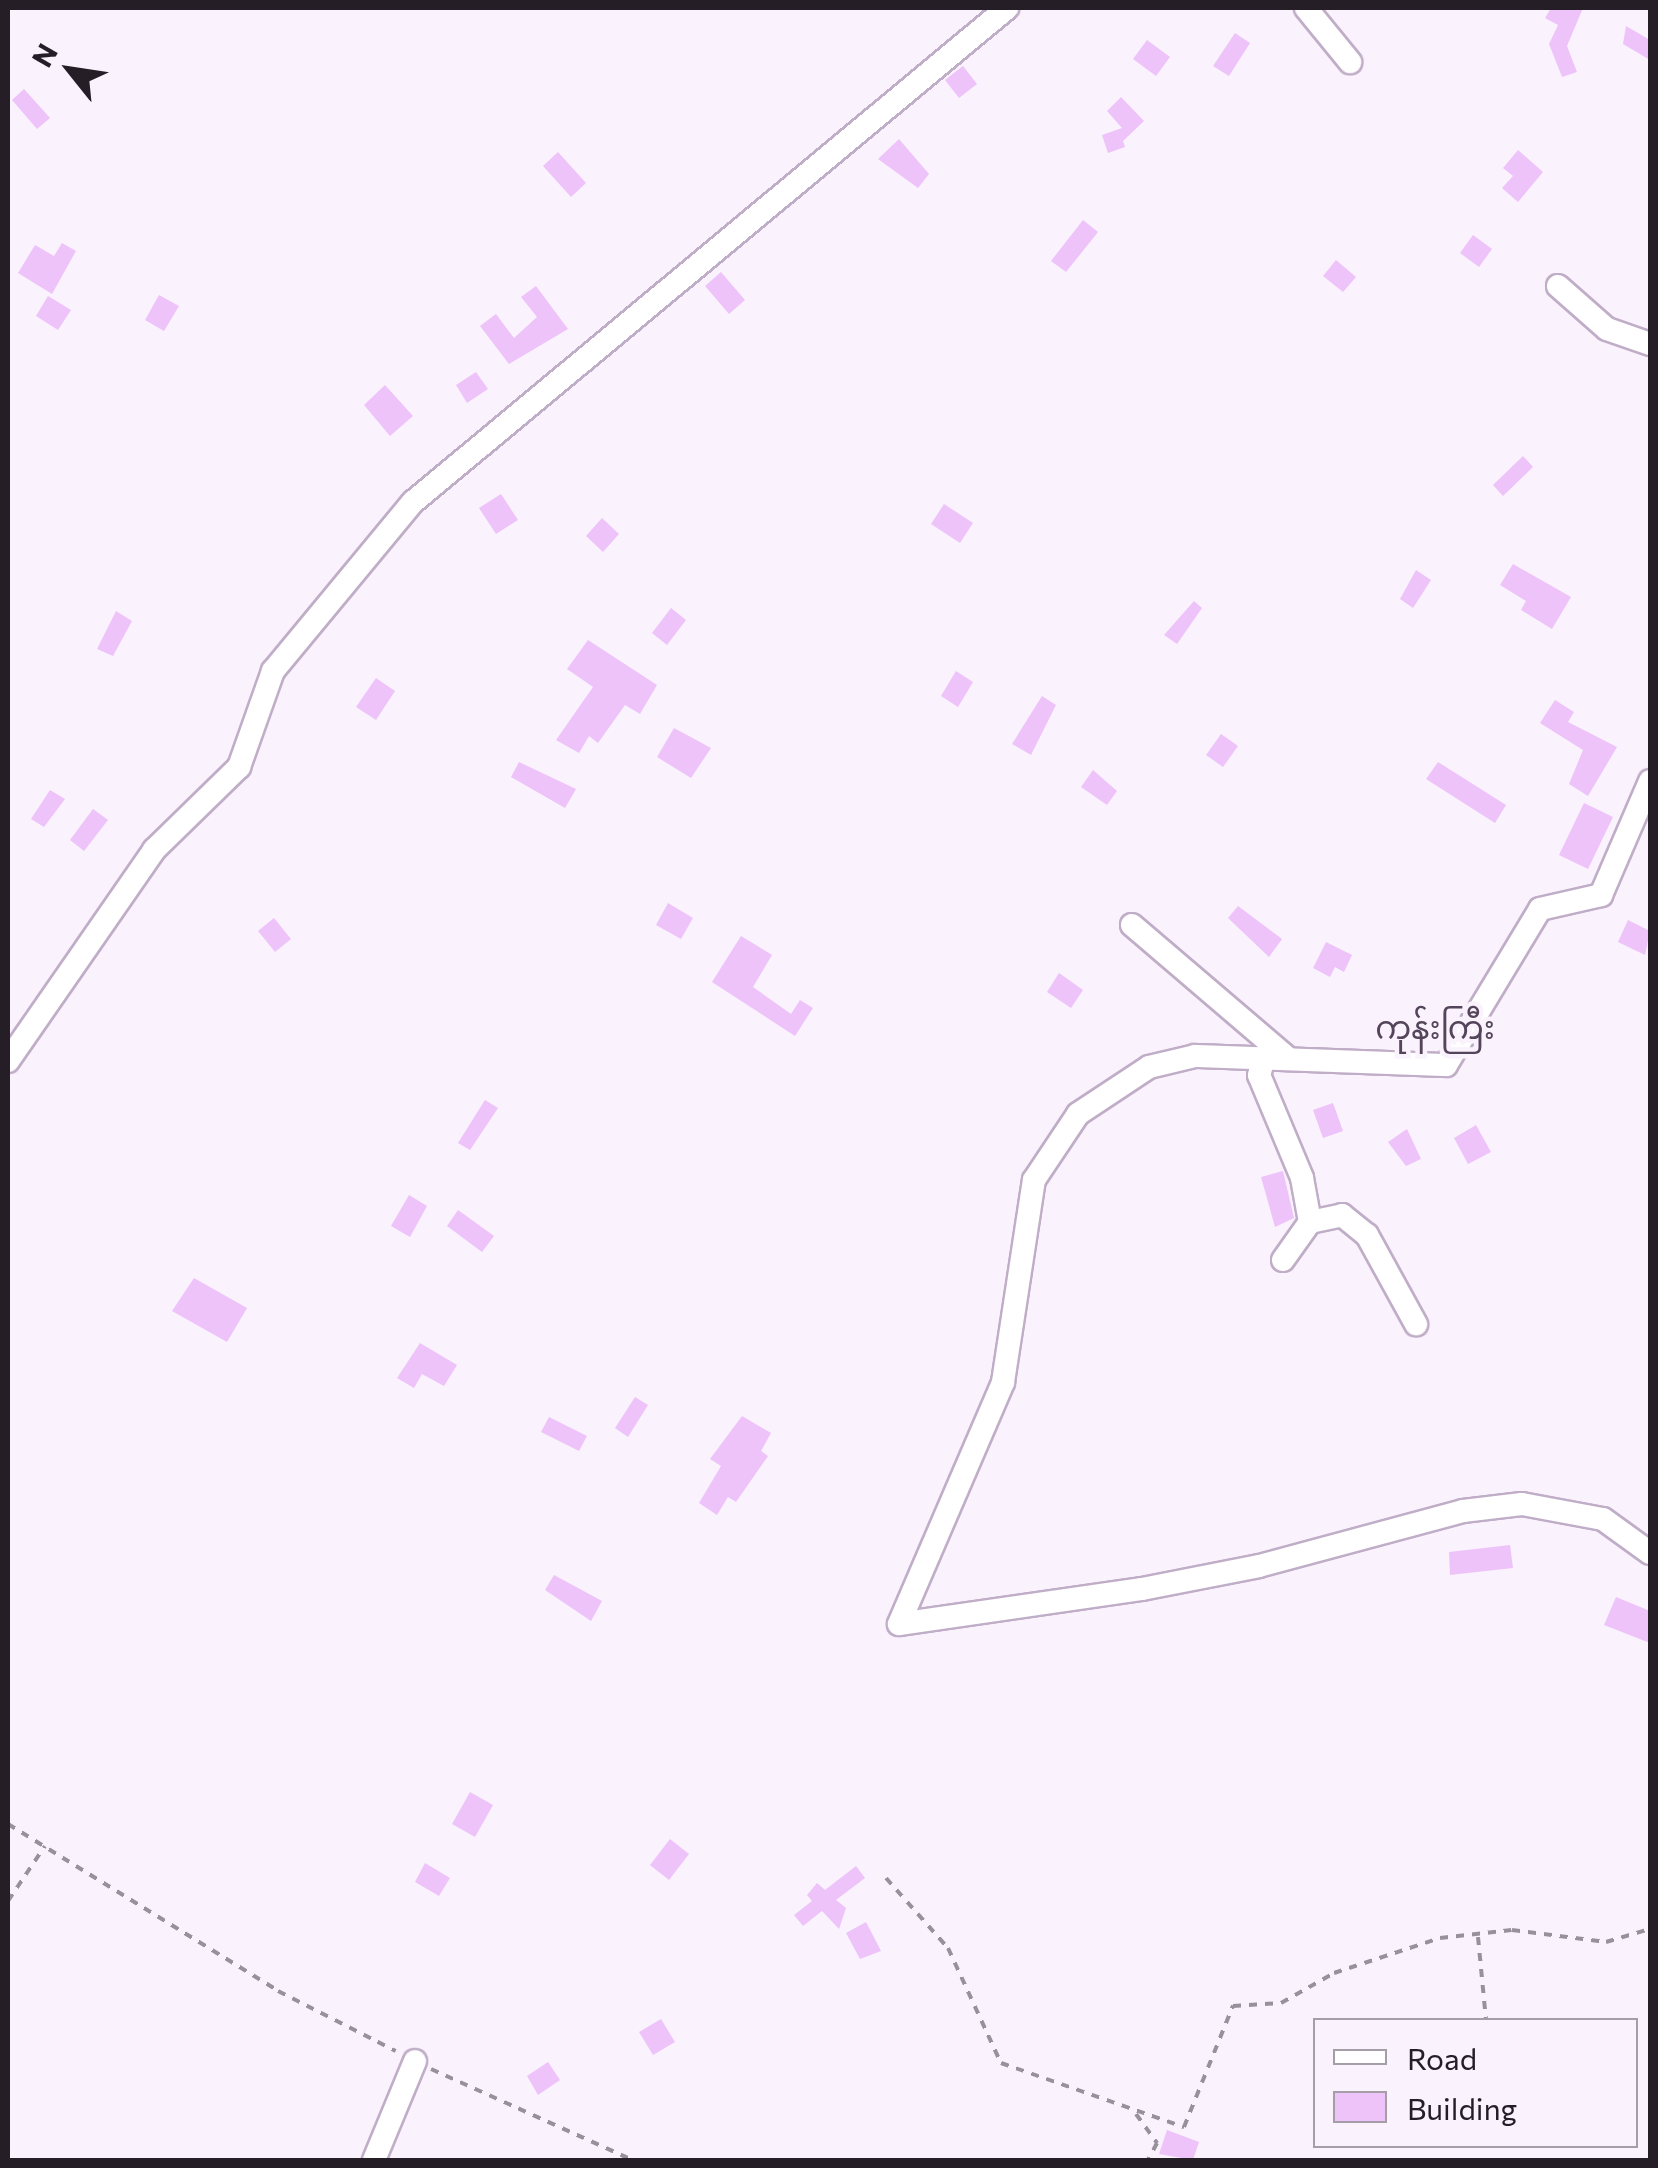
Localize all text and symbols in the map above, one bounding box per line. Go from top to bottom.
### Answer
north arrow [20,20,120,120]
text: N [24,37,64,73]
district label: ကုန်းကြီး [1375,1007,1495,1045]
legend [1313,2018,1638,2148]
text: Road [1407,2039,1477,2076]
text: Building [1407,2089,1517,2126]

